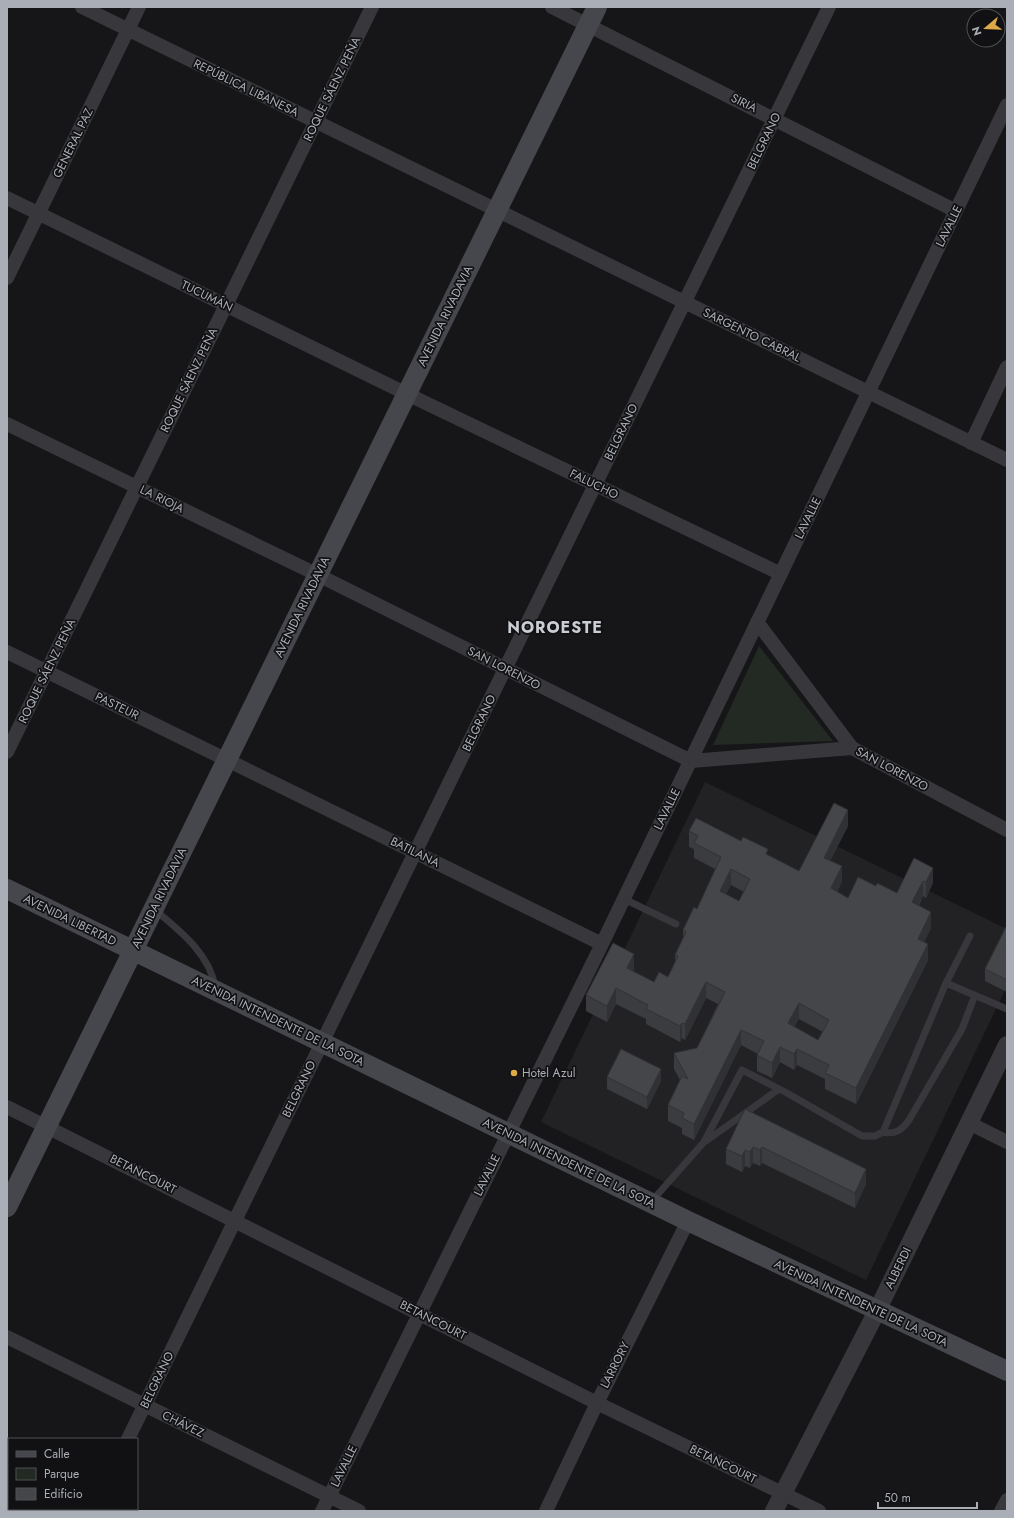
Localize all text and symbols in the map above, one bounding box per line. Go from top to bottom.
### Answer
north arrow [966,8,1006,48]
text: N [968,25,986,38]
street label: ROQUE SÁENZ PEÑA [299,34,365,144]
street label: REPÚBLICA LIBANESA [190,55,302,121]
street label: SIRIA [728,89,760,117]
street label: GENERAL PAZ [48,105,98,181]
street label: BELGRANO [743,110,785,172]
street label: LAVALLE [931,202,967,250]
street label: AVENIDA RIVADAVIA [413,262,477,370]
street label: TUCUMÁN [178,276,236,316]
street label: SARGENTO CABRAL [700,303,805,367]
street label: ROQUE SÁENZ PEÑA [156,325,222,435]
street label: BELGRANO [600,401,642,463]
street label: FALUCHO [567,464,621,504]
street label: LA RIOJA [137,481,187,517]
street label: LAVALLE [790,494,826,542]
street label: AVENIDA RIVADAVIA [270,553,334,661]
street label: ROQUE SÁENZ PEÑA [14,616,80,726]
district label: NOROESTE [507,616,603,639]
street label: SAN LORENZO [464,642,544,694]
street label: PASTEUR [92,688,142,724]
street label: BELGRANO [458,692,500,754]
street label: SAN LORENZO [852,742,932,796]
street label: LAVALLE [649,785,685,833]
street label: BATILANA [387,832,443,872]
street label: AVENIDA RIVADAVIA [127,844,191,952]
street label: AVENIDA LIBERTAD [20,890,120,950]
street label: AVENIDA INTENDENTE DE LA SOTA [189,971,367,1071]
street label: BELGRANO [278,1058,320,1120]
place label: Hotel Azul [522,1064,576,1082]
marker: Hotel Azul [509,1068,519,1078]
street label: AVENIDA INTENDENTE DE LA SOTA [480,1113,658,1213]
street label: BETANCOURT [107,1150,180,1199]
street label: LAVALLE [469,1151,505,1199]
street label: ALBERDI [880,1244,916,1292]
street label: AVENIDA INTENDENTE DE LA SOTA [771,1255,951,1351]
street label: BETANCOURT [397,1296,470,1345]
street label: LARRORY [596,1338,635,1391]
street label: BELGRANO [136,1349,178,1411]
street label: CHÁVEZ [159,1406,207,1442]
legend [8,1438,138,1510]
street label: BETANCOURT [687,1440,760,1488]
street label: LAVALLE [326,1442,362,1490]
text: Calle [44,1445,70,1463]
text: Parque [44,1465,79,1483]
scale bar [878,1484,977,1510]
text: Edificio [44,1485,83,1503]
text: 50 m [884,1489,911,1507]

